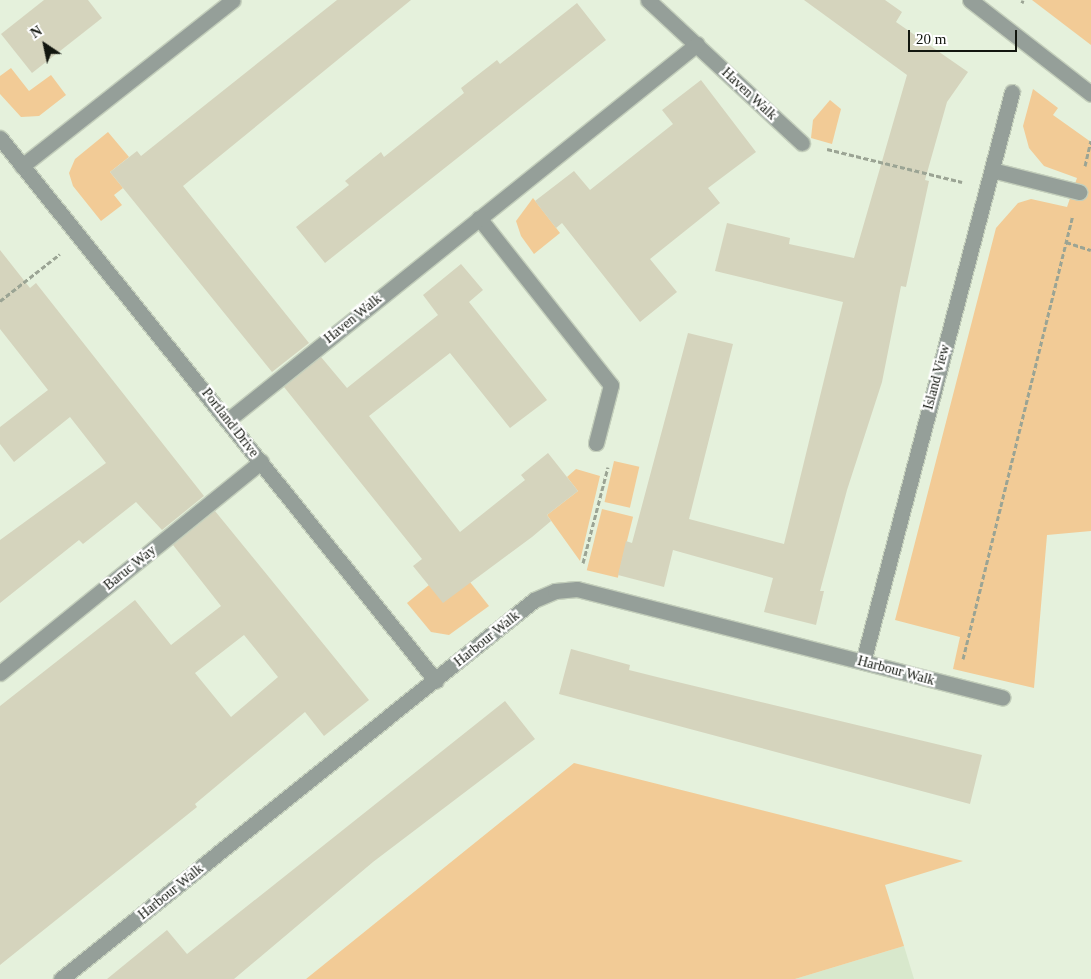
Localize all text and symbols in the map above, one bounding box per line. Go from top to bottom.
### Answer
north arrow [20,20,70,70]
scale bar [911,20,1020,52]
text: N [28,23,45,41]
text: 20 m [916,31,946,47]
street label: Haven Walk [718,64,780,124]
street label: Haven Walk [321,291,385,347]
street label: Island View [920,342,954,412]
street label: Portland Drive [198,385,262,461]
street label: Baruc Way [101,542,159,594]
street label: Harbour Walk [451,608,523,670]
street label: Harbour Walk [856,653,936,689]
street label: Harbour Walk [135,861,207,923]

